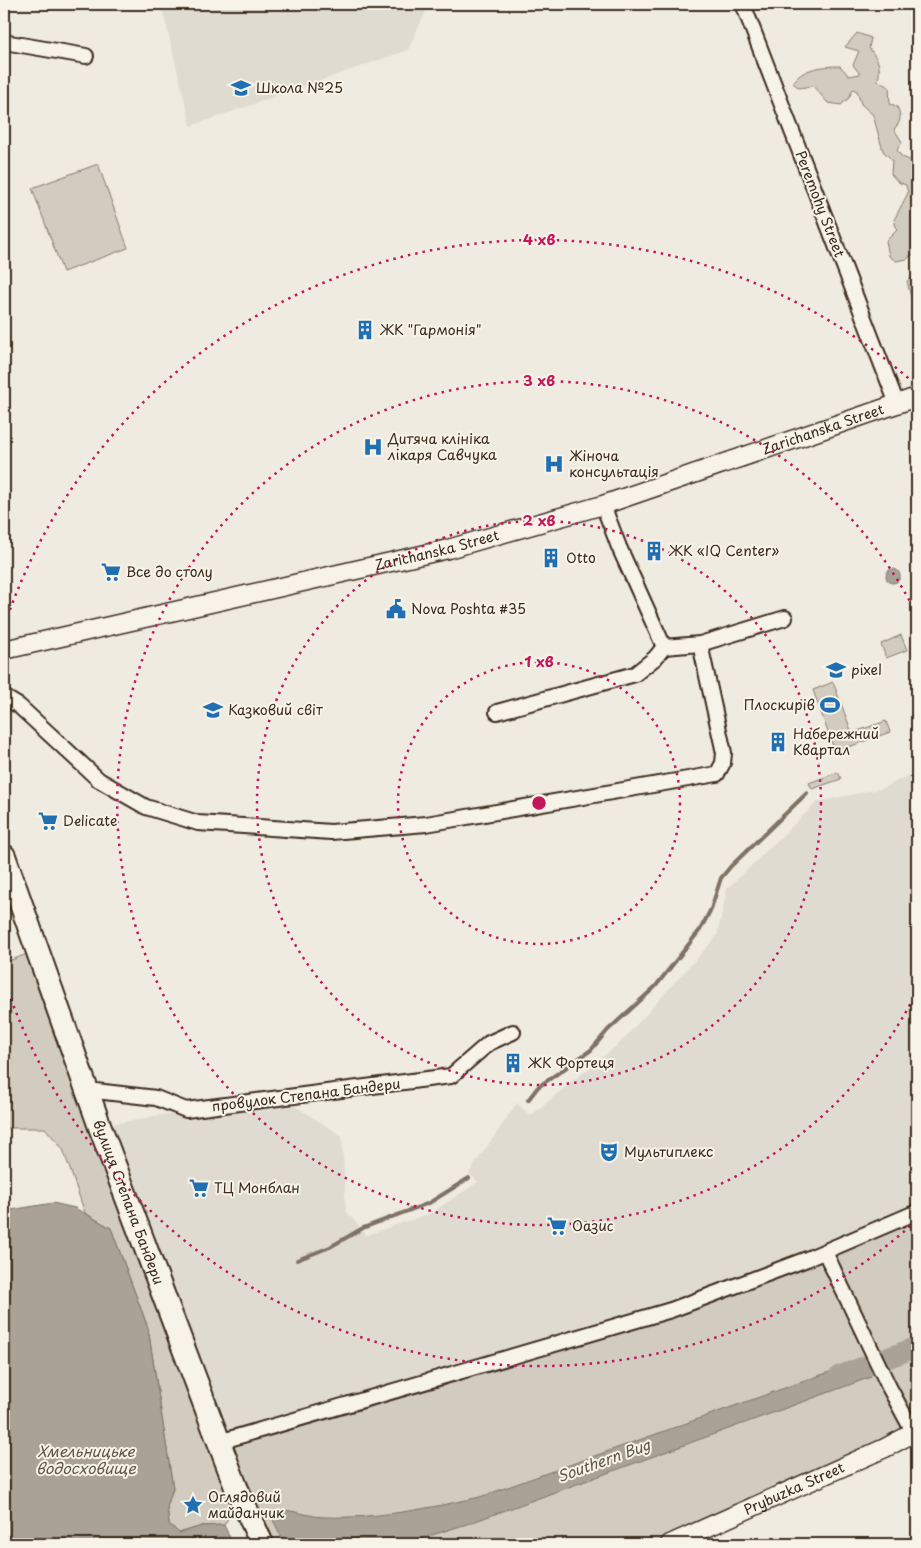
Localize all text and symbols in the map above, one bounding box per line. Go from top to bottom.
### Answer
school or university icon: Школа №25 [230,77,252,99]
place label: Школа №25 [256,77,343,98]
street label: Peremohy Street [790,147,851,260]
text: 4 хв [523,227,555,250]
building icon: ЖК "Гармонія" [354,319,376,341]
place label: ЖК "Гармонія" [379,319,482,340]
text: 3 хв [523,368,555,391]
street label: Zarichanska Street [759,398,886,460]
place label: Дитяча клініка лікаря Савчука [387,428,497,465]
hospital icon: Дитяча клініка лікаря Савчука [362,436,384,458]
place label: Жіноча консультація [569,445,659,482]
hospital icon: Жіноча консультація [543,453,565,475]
text: 2 хв [523,508,555,531]
street label: Zarichanska Street [372,524,501,575]
building icon: ЖК «IQ Center» [643,540,665,562]
place label: ЖК «IQ Center» [668,540,779,561]
building icon: Otto [540,547,562,569]
place label: Otto [566,547,596,568]
supermarket icon: Все до столу [100,561,122,583]
place label: Все до столу [126,561,213,582]
public building icon: Nova Poshta #35 [385,598,407,620]
place label: Nova Poshta #35 [411,598,526,619]
text: 1 хв [524,649,554,672]
school or university icon: pixel [825,659,847,681]
place label: pixel [851,659,882,680]
place label: Плоскирів [744,694,815,715]
sports icon: Плоскирів [819,694,841,716]
school or university icon: Казковий світ [202,699,224,721]
place label: Казковий світ [228,699,323,720]
place label: Набережний Квартал [793,723,879,760]
building icon: Набережний Квартал [767,731,789,753]
centre of rings [530,794,548,812]
supermarket icon: Delicate [37,810,59,832]
place label: Delicate [63,810,117,831]
building icon: ЖК Фортеця [502,1052,524,1074]
place label: ЖК Фортеця [528,1052,615,1073]
street label: провулок Степана Бандери [210,1073,401,1116]
street label: вулиця Степана Бандери [88,1117,170,1287]
theatre icon: Мультиплекс [598,1141,620,1163]
place label: Мультиплекс [624,1141,713,1162]
supermarket icon: ТЦ Монблан [188,1177,210,1199]
place label: ТЦ Монблан [214,1177,300,1198]
supermarket icon: Оазис [546,1215,568,1237]
place label: Оазис [572,1215,614,1236]
water label: Southern Bug [554,1432,655,1487]
water label: Хмельницьке водосховище [36,1439,136,1479]
street label: Prybuzka Street [740,1456,848,1520]
place label: Оглядовий майданчик [208,1486,285,1523]
place icon: Оглядовий майданчик [182,1494,204,1516]

